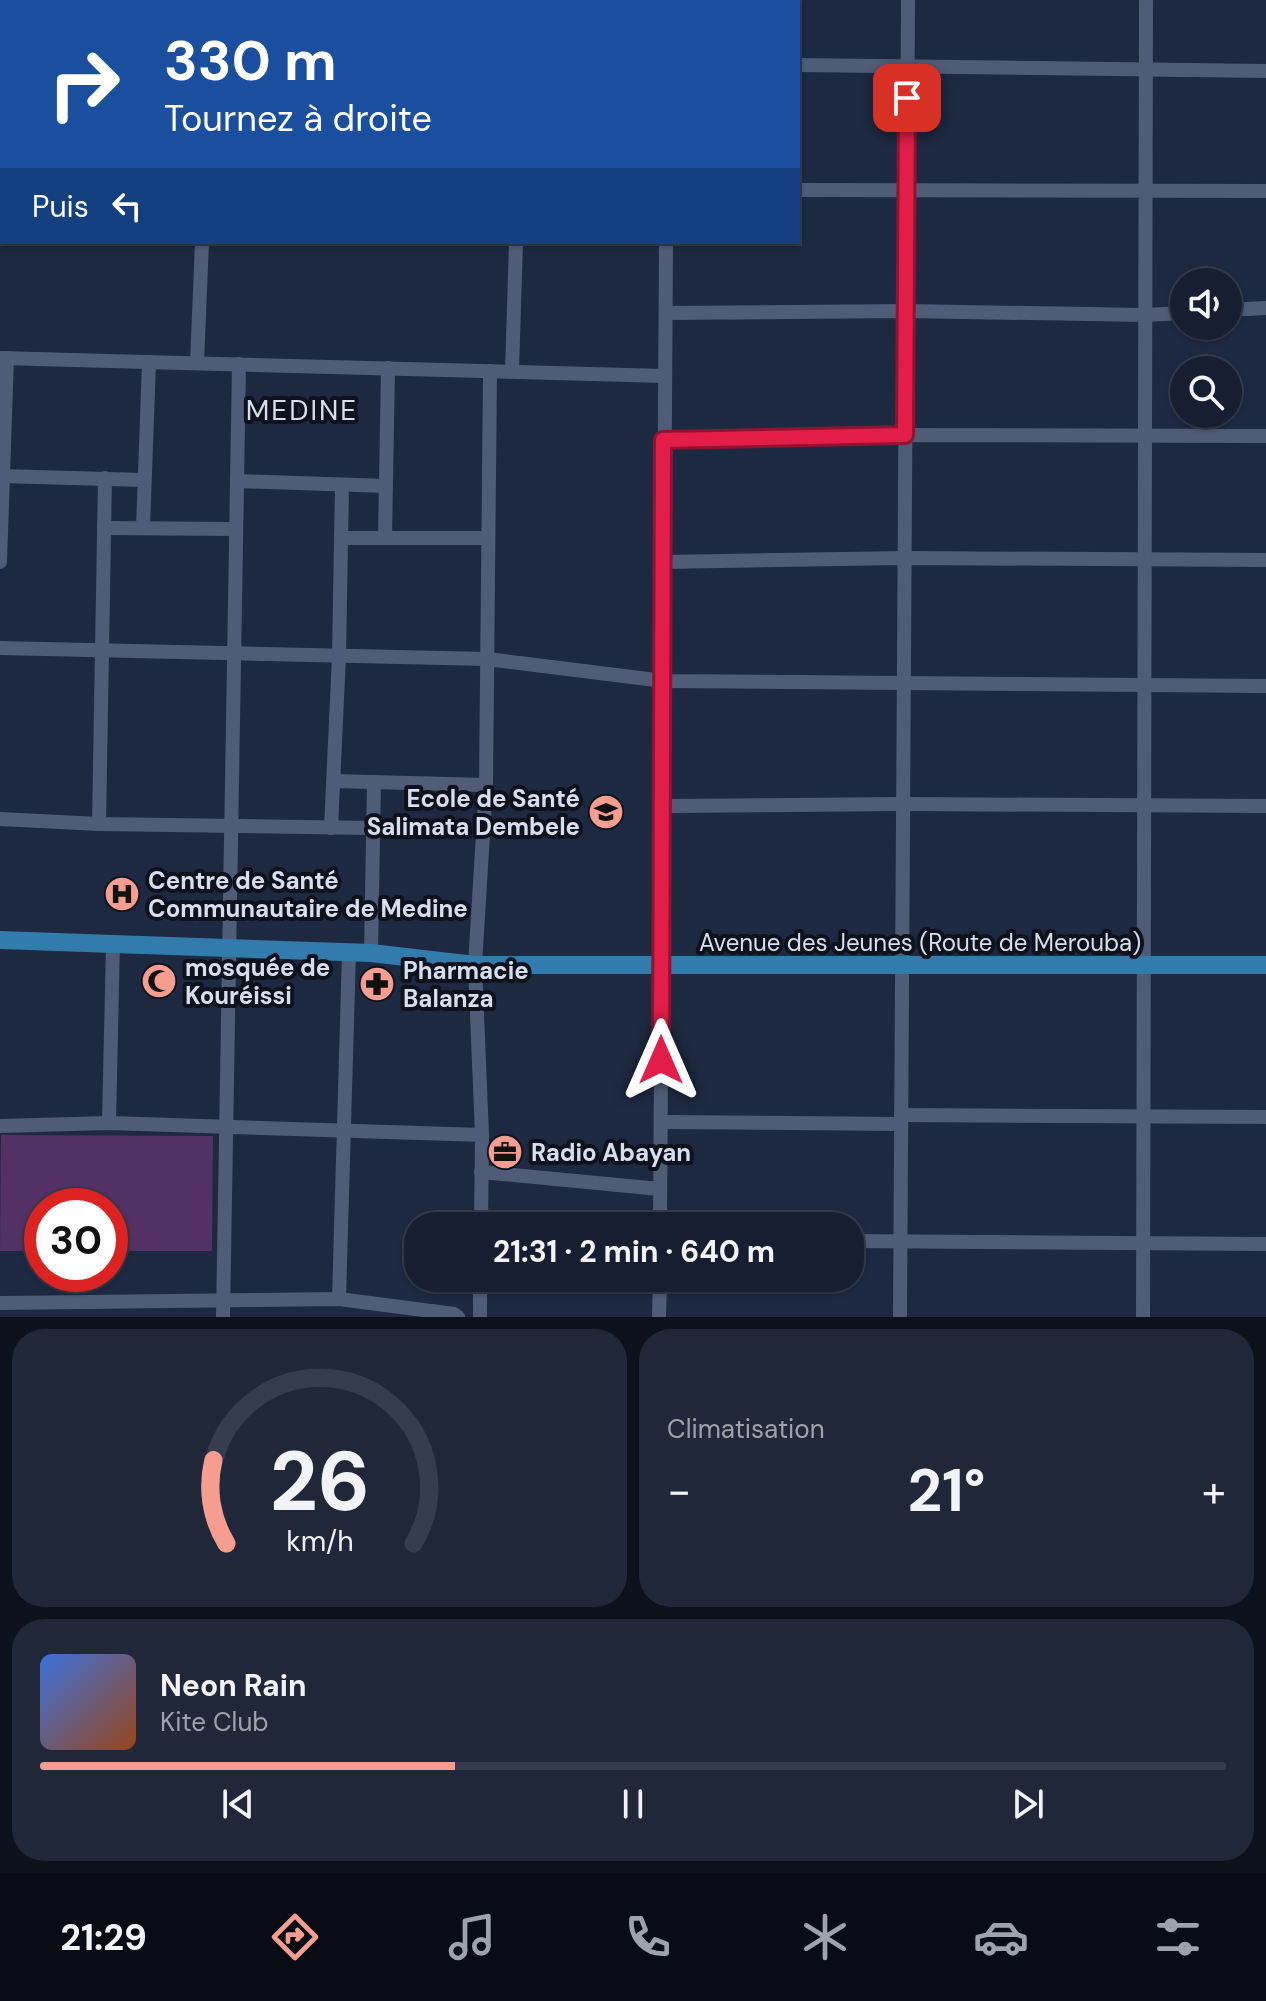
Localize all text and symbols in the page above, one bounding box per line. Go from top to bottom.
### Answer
text: 330 m [164,24,337,97]
icon: right [32,32,136,136]
pin [873,64,941,132]
icon: arrive [885,76,929,120]
text: Tournez à droite [164,95,432,142]
icon: left [105,184,149,228]
text: Puis [32,187,89,226]
map controls [1170,268,1242,428]
button: sound [1170,268,1242,340]
button: search [1170,356,1242,428]
district label: MEDINE [246,392,358,429]
place label: Ecole de Santé Salimata Dembele [367,783,580,842]
school or university icon: Ecole de Santé Salimata Dembele [587,793,625,831]
place label: Centre de Santé Communautaire de Medine [148,865,468,924]
hospital icon: Centre de Santé Communautaire de Medine [103,875,141,913]
street label: Avenue des Jeunes (Route de Merouba) [699,927,1141,958]
place label: mosquée de Kouréissi [185,952,330,1011]
place label: Pharmacie Balanza [403,955,529,1014]
mosque icon: mosquée de Kouréissi [140,962,178,1000]
pharmacy icon: Pharmacie Balanza [358,965,396,1003]
position arrow [619,1018,703,1102]
office icon: Radio Abayan [486,1133,524,1171]
place label: Radio Abayan [531,1137,691,1168]
speed limit sign: 30 [24,1188,128,1292]
text: 21:31 · 2 min · 640 m [493,1232,775,1271]
text: Climatisation [667,1412,825,1446]
text: 26 [269,1427,370,1536]
text: 21° [907,1451,986,1530]
text: − [667,1462,691,1520]
text: + [1202,1462,1226,1520]
text: km/h [286,1523,353,1560]
text: Neon Rain [160,1666,306,1705]
text: Kite Club [160,1705,269,1739]
icon: previous [216,1782,260,1826]
icon: pause [611,1782,655,1826]
icon: next [1006,1782,1050,1826]
icon: directions [267,1909,323,1965]
icon: music [444,1909,500,1965]
icon: phone [620,1909,676,1965]
icon: climate [797,1909,853,1965]
icon: car [973,1909,1029,1965]
icon: filters [1150,1909,1206,1965]
text: 21:29 [60,1914,147,1961]

